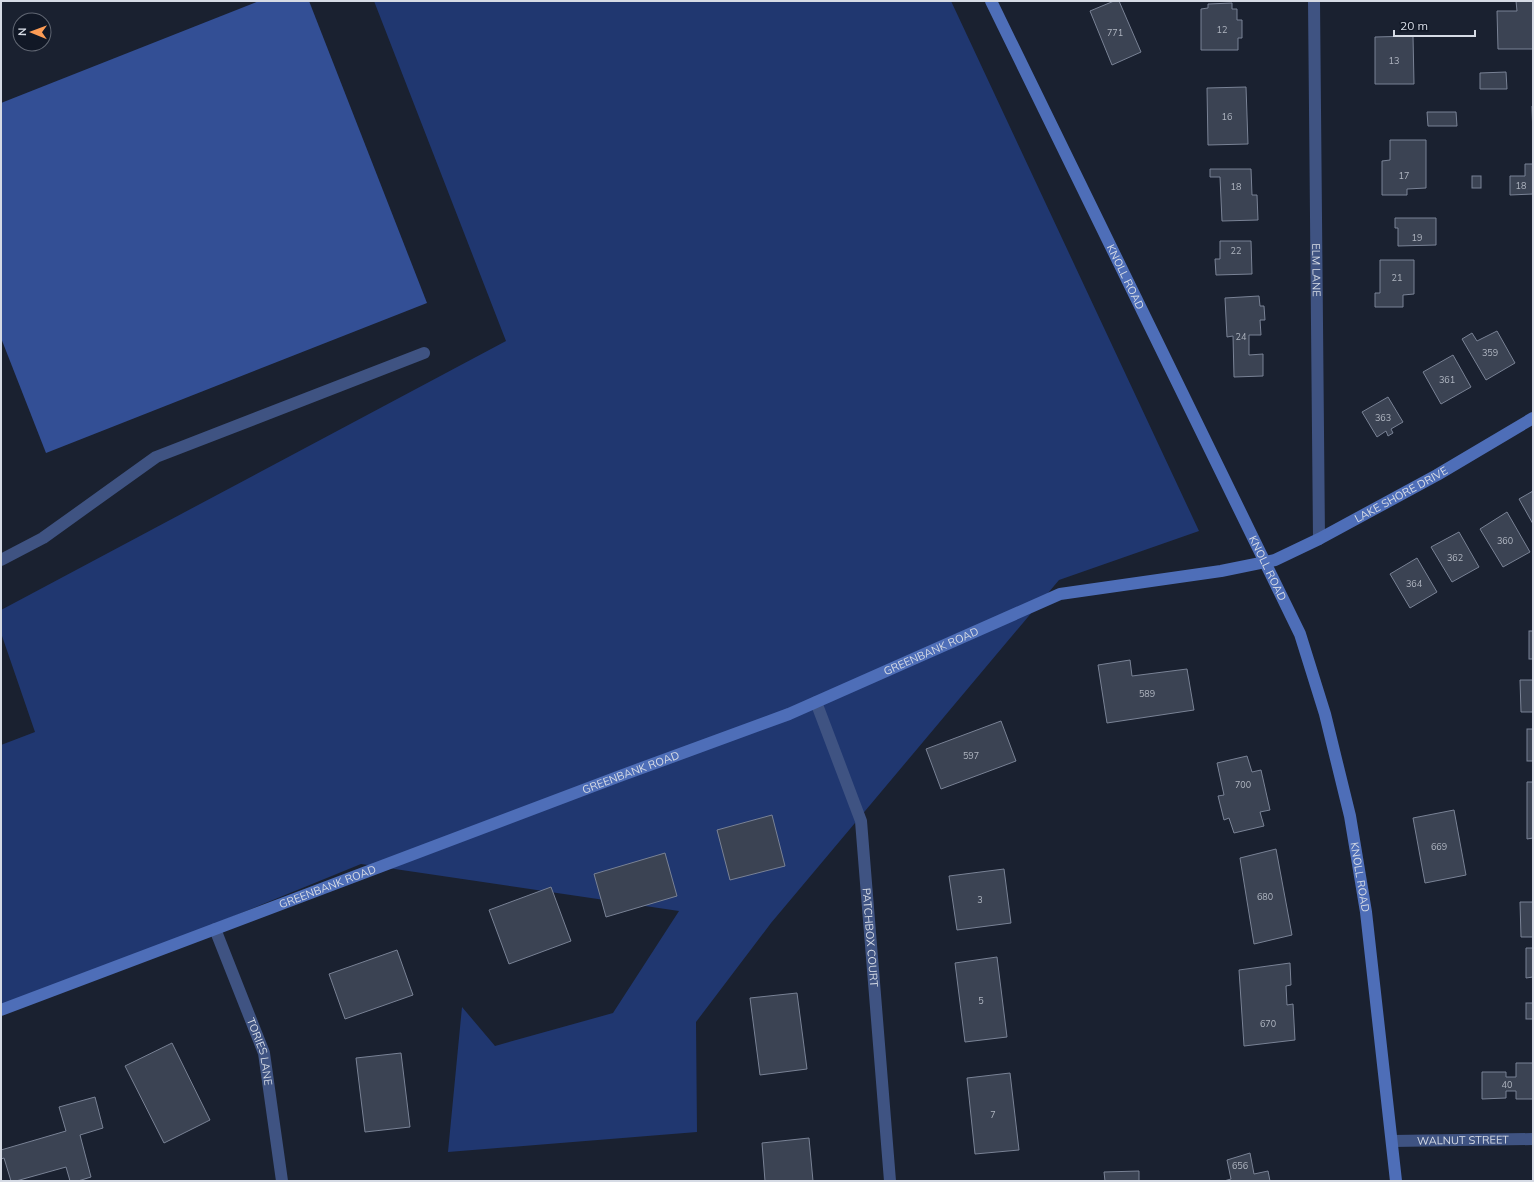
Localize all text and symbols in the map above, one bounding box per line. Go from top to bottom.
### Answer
north arrow [12,12,52,52]
scale bar [1394,12,1475,38]
text: 20 m [1400,18,1428,33]
house number: 12 [1217,24,1227,35]
house number: 771 [1107,27,1123,38]
text: N [15,28,29,36]
house number: 13 [1389,55,1399,66]
house number: 16 [1222,111,1232,122]
house number: 17 [1399,170,1409,181]
house number: 18 [1516,180,1526,191]
house number: 18 [1231,181,1241,192]
house number: 19 [1412,232,1422,243]
street label: KNOLL ROAD [1104,242,1147,312]
street label: ELM LANE [1309,243,1324,297]
house number: 22 [1231,245,1241,256]
house number: 21 [1392,272,1402,283]
house number: 24 [1236,331,1247,342]
house number: 359 [1482,347,1498,358]
house number: 361 [1439,374,1455,385]
house number: 363 [1375,412,1391,423]
street label: LAKE SHORE DRIVE [1352,463,1450,525]
street label: KNOLL ROAD [1246,533,1290,603]
house number: 360 [1497,535,1513,546]
house number: 362 [1447,552,1463,563]
house number: 364 [1406,578,1423,589]
street label: GREENBANK ROAD [881,624,981,678]
house number: 589 [1139,688,1155,699]
street label: GREENBANK ROAD [580,748,681,797]
house number: 597 [963,750,979,761]
house number: 700 [1235,779,1251,790]
street label: KNOLL ROAD [1347,841,1373,913]
house number: 669 [1431,841,1447,852]
street label: GREENBANK ROAD [277,862,378,911]
street label: PATCHBOX COURT [859,887,881,988]
house number: 680 [1257,891,1273,902]
house number: 3 [977,894,983,905]
house number: 5 [978,995,984,1006]
street label: TORIES LANE [244,1016,275,1086]
house number: 670 [1260,1018,1276,1029]
house number: 40 [1502,1079,1512,1090]
house number: 7 [990,1109,996,1120]
street label: WALNUT STREET [1417,1132,1509,1148]
house number: 656 [1232,1160,1248,1171]

